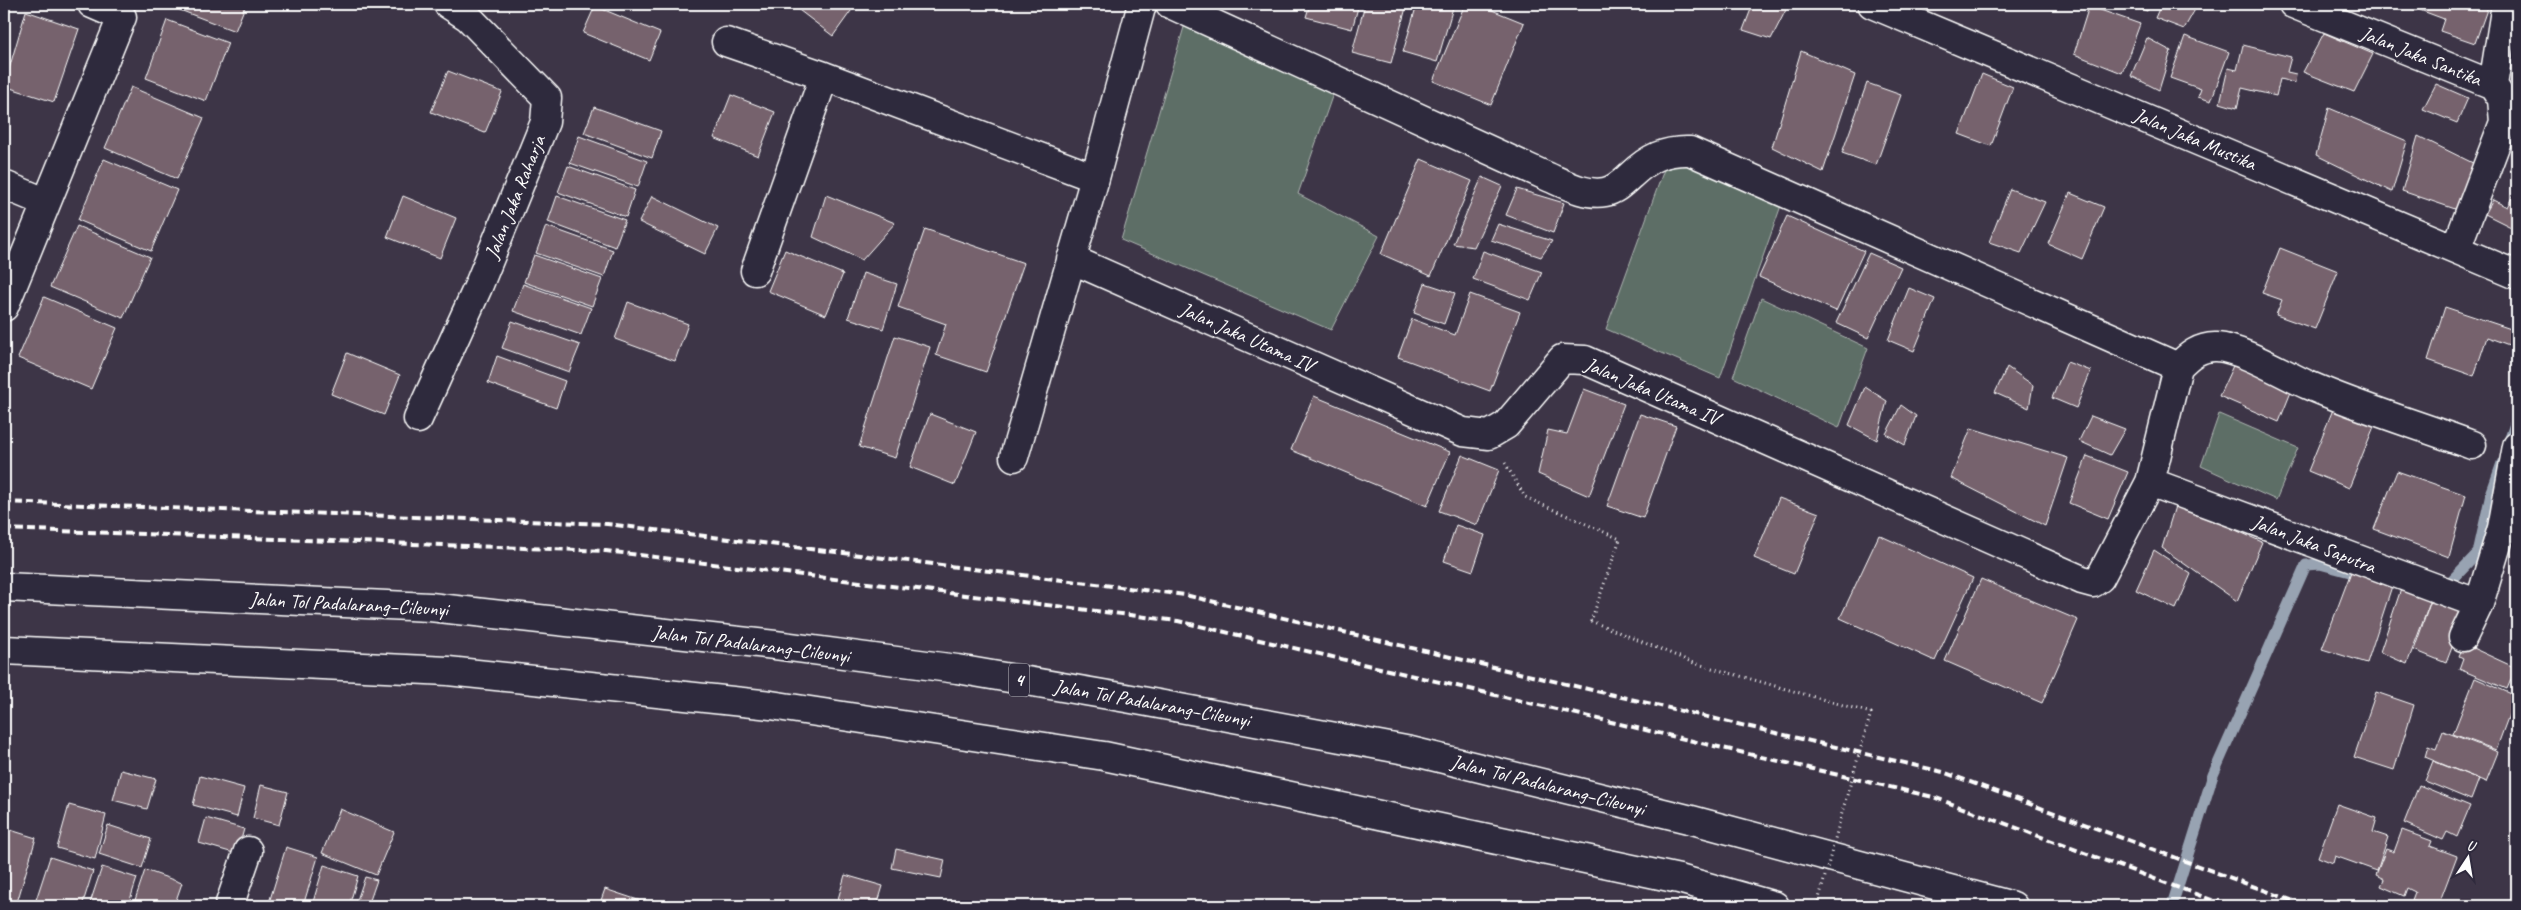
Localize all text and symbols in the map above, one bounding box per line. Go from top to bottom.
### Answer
street label: Jalan Jaka Santika [2356,20,2486,92]
street label: Jalan Jaka Mustika [2129,102,2261,176]
street label: Jalan Jaka Raharja [479,131,551,263]
street label: Jalan Jaka Utama IV [1175,296,1321,379]
street label: Jalan Jaka Utama IV [1580,351,1727,432]
street label: Jalan Jaka Saputra [2248,509,2380,579]
street label: Jalan Tol Padalarang–Cileunyi [248,586,451,622]
street label: Jalan Tol Padalarang–Cileunyi [650,619,853,669]
road number: 4 [1009,664,1029,696]
street label: Jalan Tol Padalarang–Cileunyi [1051,673,1254,733]
street label: Jalan Tol Padalarang–Cileunyi [1448,749,1650,822]
north arrow [2444,832,2494,882]
text: U [2466,837,2479,855]

